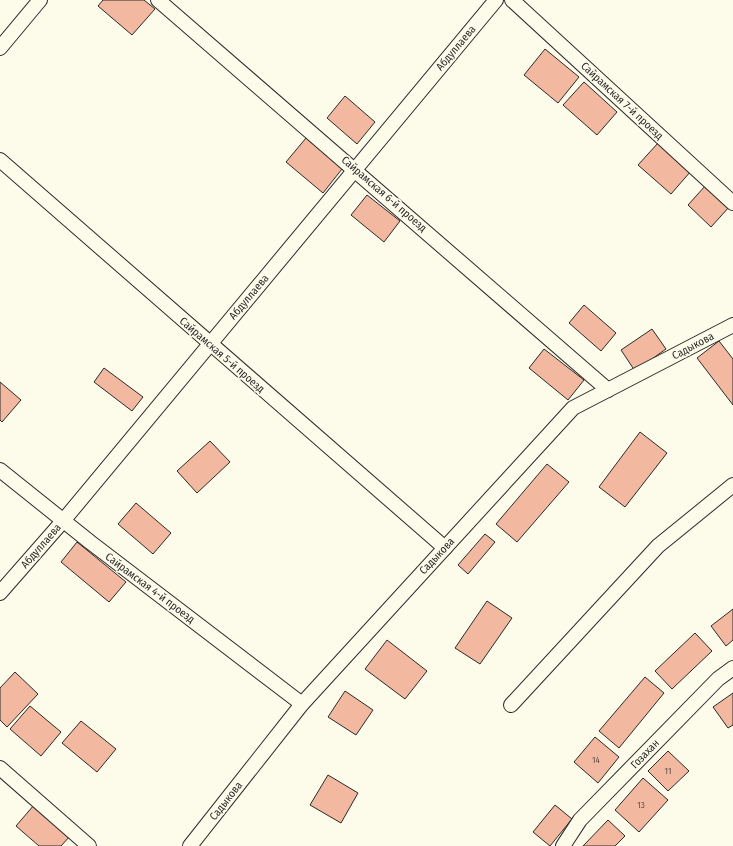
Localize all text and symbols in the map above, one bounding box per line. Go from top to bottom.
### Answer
street label: Абдуллаева [433,23,479,73]
street label: Сайрамская 7-й проезд [578,60,666,143]
street label: Сайрамская 6-й проезд [339,153,430,235]
street label: Абдуллаева [226,272,272,322]
street label: Сайрамская 5-й проезд [177,315,267,396]
street label: Садыкова [670,330,716,362]
street label: Абдуллаева [18,521,64,571]
street label: Садыкова [417,535,457,577]
street label: Сайрамская 4-й проезд [103,550,198,626]
street label: Гозахан [628,737,662,771]
house number: 14 [592,755,601,765]
house number: 11 [665,766,671,776]
street label: Садыкова [207,779,245,823]
house number: 13 [637,800,645,810]

